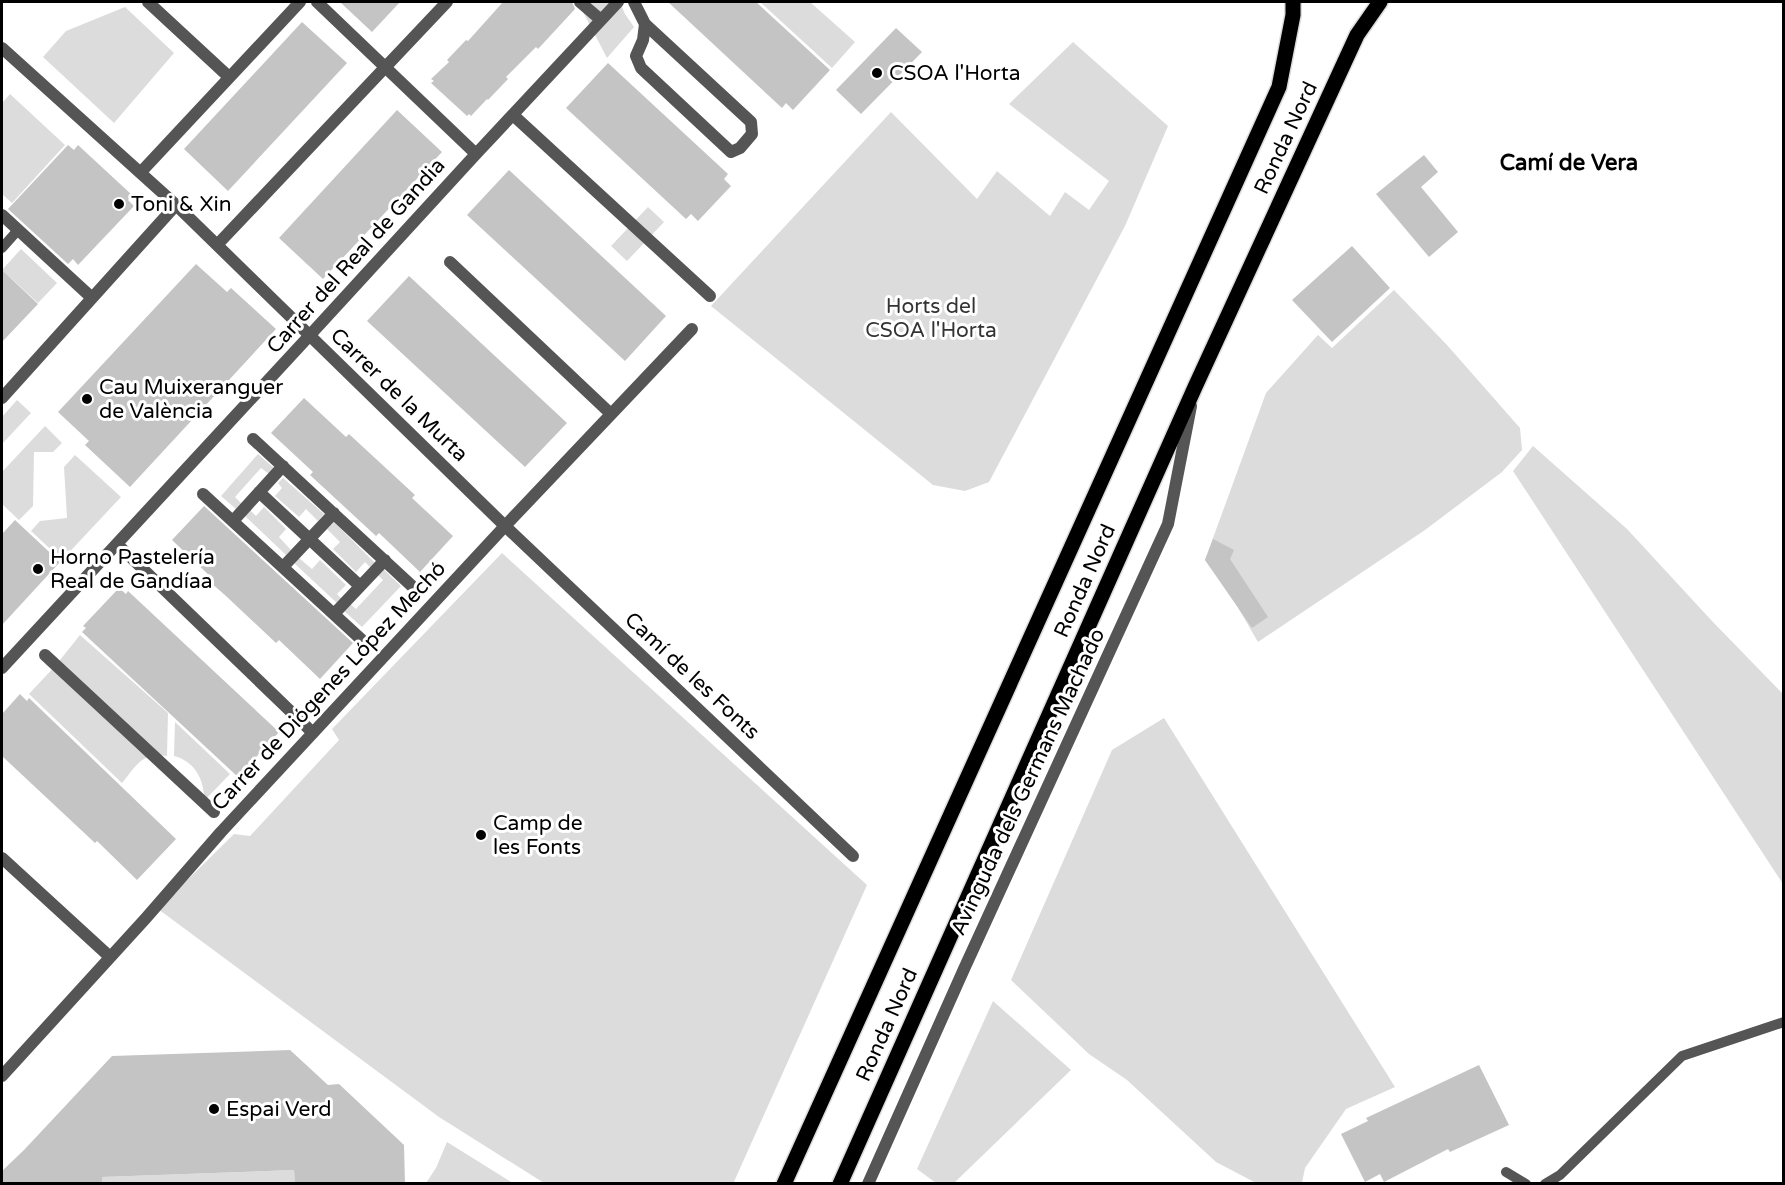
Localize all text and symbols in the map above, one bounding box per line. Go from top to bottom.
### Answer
place label: CSOA l'Horta [889,61,1020,86]
marker: CSOA l'Horta [870,66,884,80]
street label: Ronda Nord [1249,78,1323,198]
district label: Camí de Vera [1500,150,1638,176]
street label: Carrer del Real de Gandia [262,153,450,359]
place label: Toni & Xin [131,192,232,217]
marker: Toni & Xin [112,197,126,211]
park label: Horts del CSOA l'Horta [865,294,997,343]
street label: Carrer de la Murta [325,323,473,467]
place label: Cau Muixeranguer de València [99,375,283,424]
marker: Cau Muixeranguer de València [80,392,94,406]
street label: Ronda Nord [1049,520,1121,642]
place label: Horno Pastelería Real de Gandíaa [50,545,215,594]
street label: Carrer de Diógenes López Mechó [207,556,451,816]
marker: Horno Pastelería Real de Gandíaa [31,562,45,576]
street label: Camí de les Fonts [619,607,765,745]
street label: Avinguda dels Germans Machado [946,625,1110,939]
place label: Camp de les Fonts [493,811,583,860]
marker: Camp de les Fonts [474,828,488,842]
street label: Ronda Nord [851,964,923,1086]
place label: Espai Verd [226,1097,331,1122]
marker: Espai Verd [207,1102,221,1116]

